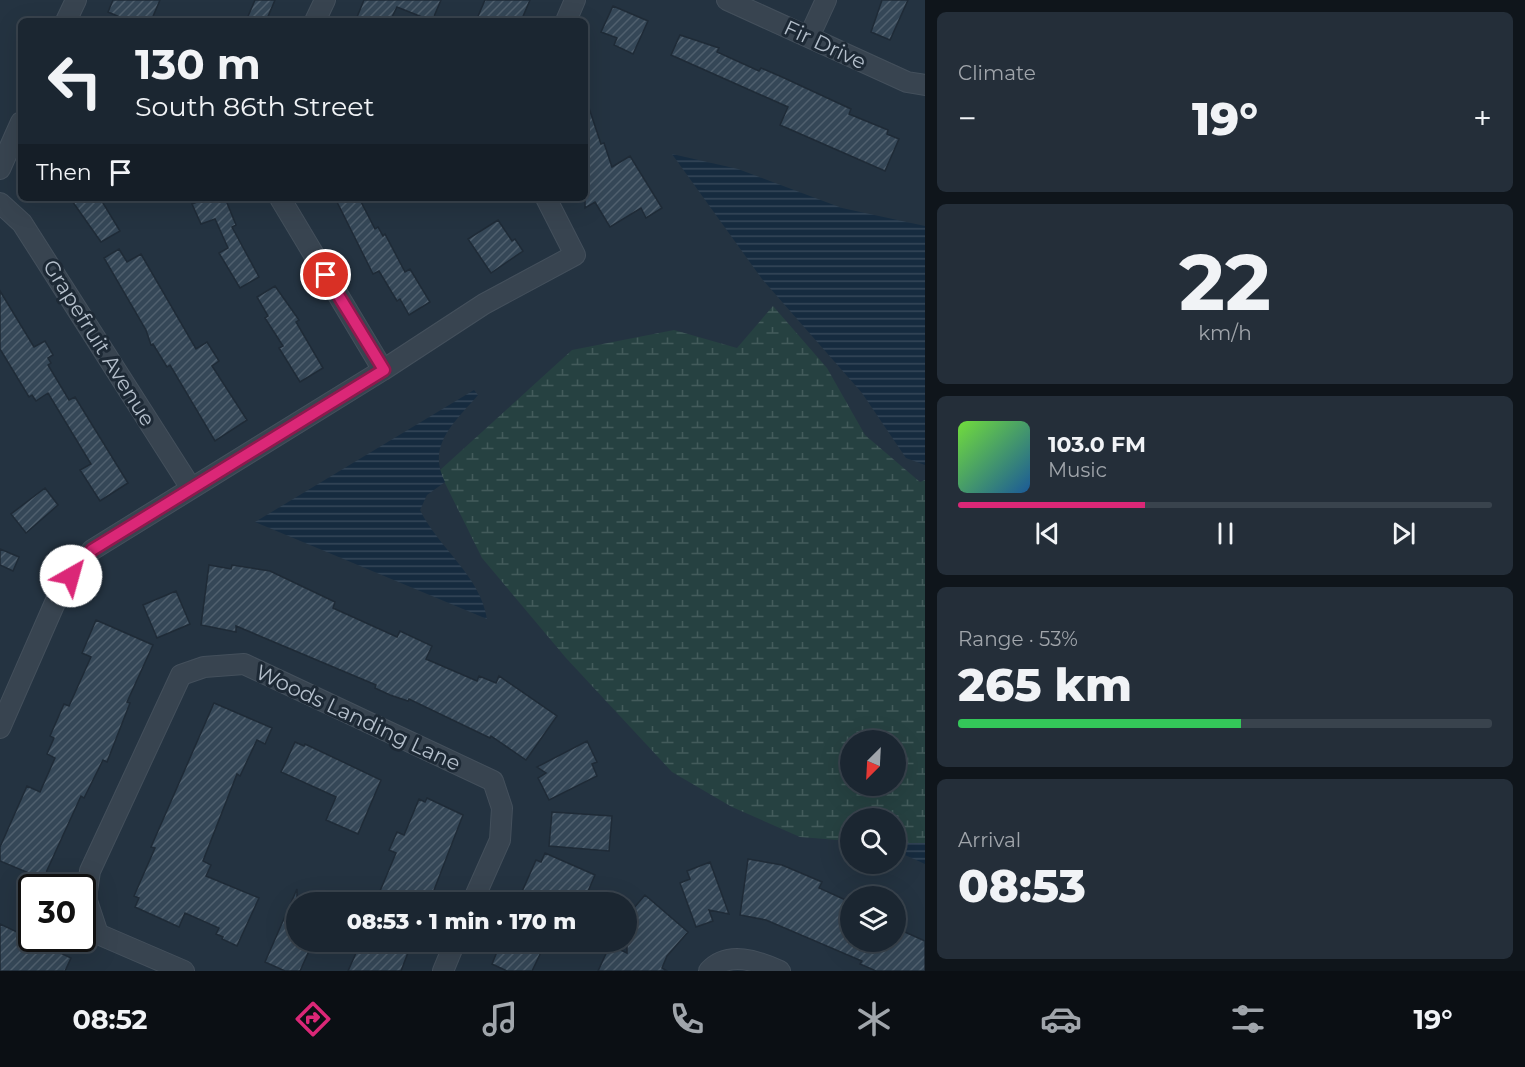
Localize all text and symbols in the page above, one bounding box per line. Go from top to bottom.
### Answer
street label: Fir Drive [780,15,870,74]
text: 130 m [135,38,261,90]
icon: left [36,42,114,120]
text: Climate [958,61,1036,85]
text: South 86th Street [135,90,375,123]
text: 19° [1192,91,1258,146]
text: − [958,98,977,138]
text: + [1473,98,1492,138]
icon: arrive [104,156,137,189]
text: Then [36,159,92,186]
text: 22 [1179,234,1271,330]
pin [300,249,351,300]
street label: Grapefruit Avenue [38,255,161,431]
icon: arrive [309,258,342,291]
text: km/h [1198,321,1252,345]
text: 103.0 FM [1048,431,1146,458]
text: Music [1048,458,1107,482]
icon: previous [1031,517,1064,550]
icon: pause [1209,517,1242,550]
icon: next [1387,517,1420,550]
position arrow [39,544,103,608]
text: Range · 53% [958,627,1078,651]
text: 265 km [958,657,1132,712]
street label: Woods Landing Lane [252,659,465,776]
north arrow [840,730,906,796]
map controls [840,730,906,952]
button: search [840,808,906,874]
text: Arrival [958,828,1021,852]
text: 08:53 [958,858,1086,913]
speed limit sign: 30 [18,874,96,952]
button: layers [840,886,906,952]
text: 08:53 · 1 min · 170 m [347,908,576,935]
icon: directions [292,998,334,1040]
icon: music [479,998,521,1040]
icon: phone [666,998,708,1040]
icon: climate [853,998,895,1040]
icon: car [1040,998,1082,1040]
icon: filters [1227,998,1269,1040]
text: 08:52 [72,1003,148,1036]
text: 19° [1413,1003,1453,1036]

